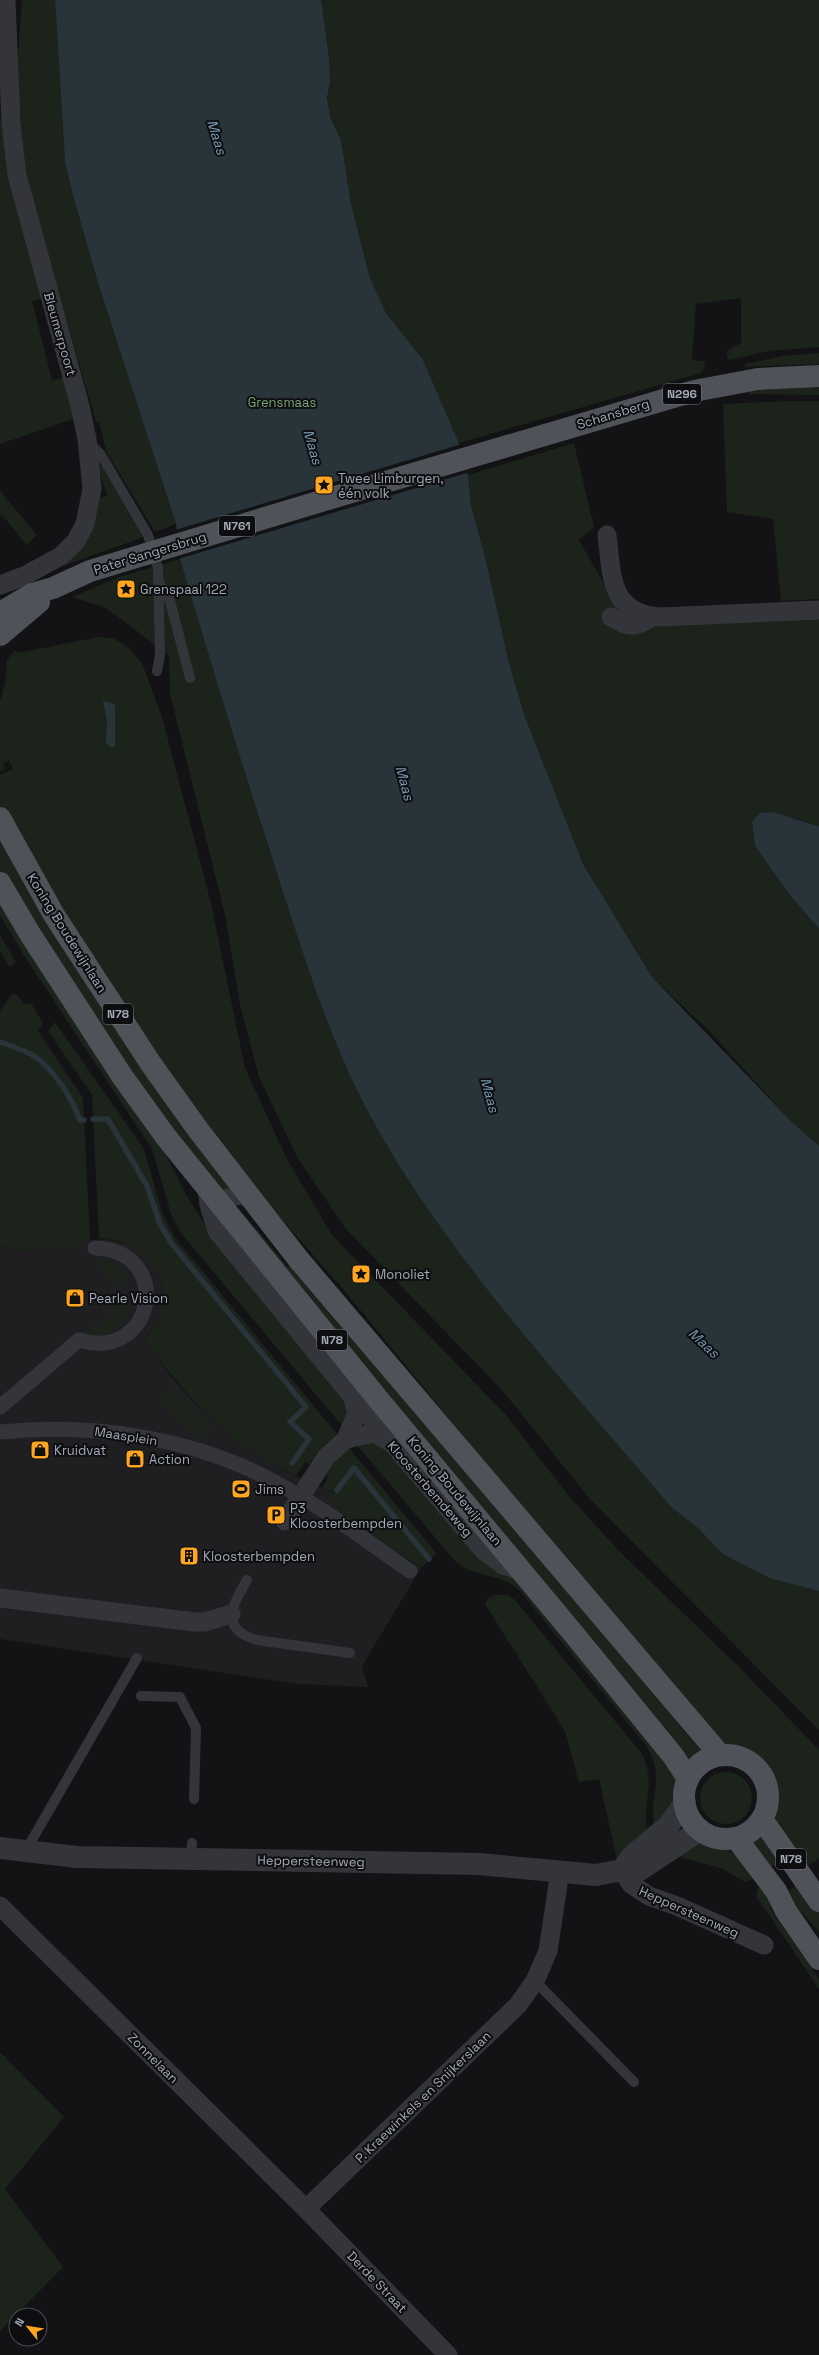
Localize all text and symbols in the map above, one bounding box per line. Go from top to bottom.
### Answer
water label: Maas [203,117,231,157]
street label: Bleumerpoort [40,290,80,378]
road number: N296 [663,384,701,404]
park label: Grensmaas [248,394,316,411]
street label: Schansberg [575,395,651,433]
water label: Maas [299,427,327,467]
place label: Twee Limburgen, één volk [338,470,443,502]
place icon: Twee Limburgen, één volk [313,474,335,496]
road number: N761 [219,516,255,536]
street label: Pater Sangersbrug [92,528,208,578]
place icon: Grenspaal 122 [115,578,137,600]
place label: Grenspaal 122 [140,581,227,598]
water label: Maas [392,764,418,803]
street label: Koning Boudewijnlaan [23,870,111,996]
road number: N78 [103,1004,133,1024]
water label: Maas [477,1076,503,1115]
place icon: Monoliet [350,1263,372,1285]
place label: Monoliet [375,1266,430,1283]
shop icon: Pearle Vision [64,1287,86,1309]
place label: Pearle Vision [89,1290,168,1307]
water label: Maas [685,1324,724,1362]
road number: N78 [317,1330,347,1350]
street label: Maasplein [93,1423,159,1449]
street label: Koning Boudewijnlaan [404,1433,506,1549]
street label: Kloosterbemdeweg [384,1437,476,1541]
shop icon: Kruidvat [29,1439,51,1461]
place label: Kruidvat [54,1442,106,1459]
shop icon: Action [124,1448,146,1470]
place label: Action [149,1451,190,1468]
sports icon: Jims [230,1478,252,1500]
place label: Jims [255,1481,284,1498]
place label: P3 Kloosterbempden [290,1500,402,1532]
parking icon: P3 Kloosterbempden [265,1504,287,1526]
building icon: Kloosterbempden [178,1545,200,1567]
place label: Kloosterbempden [203,1548,315,1565]
road number: N78 [776,1849,806,1869]
street label: Heppersteenweg [257,1852,365,1870]
street label: Heppersteenweg [636,1882,742,1942]
street label: P. Kraewinkels en Snijkerslaan [351,2027,495,2167]
street label: Zonnelaan [124,2029,182,2087]
street label: Derde Straat [343,2247,411,2317]
north arrow [8,2307,48,2347]
text: N [11,2315,27,2329]

